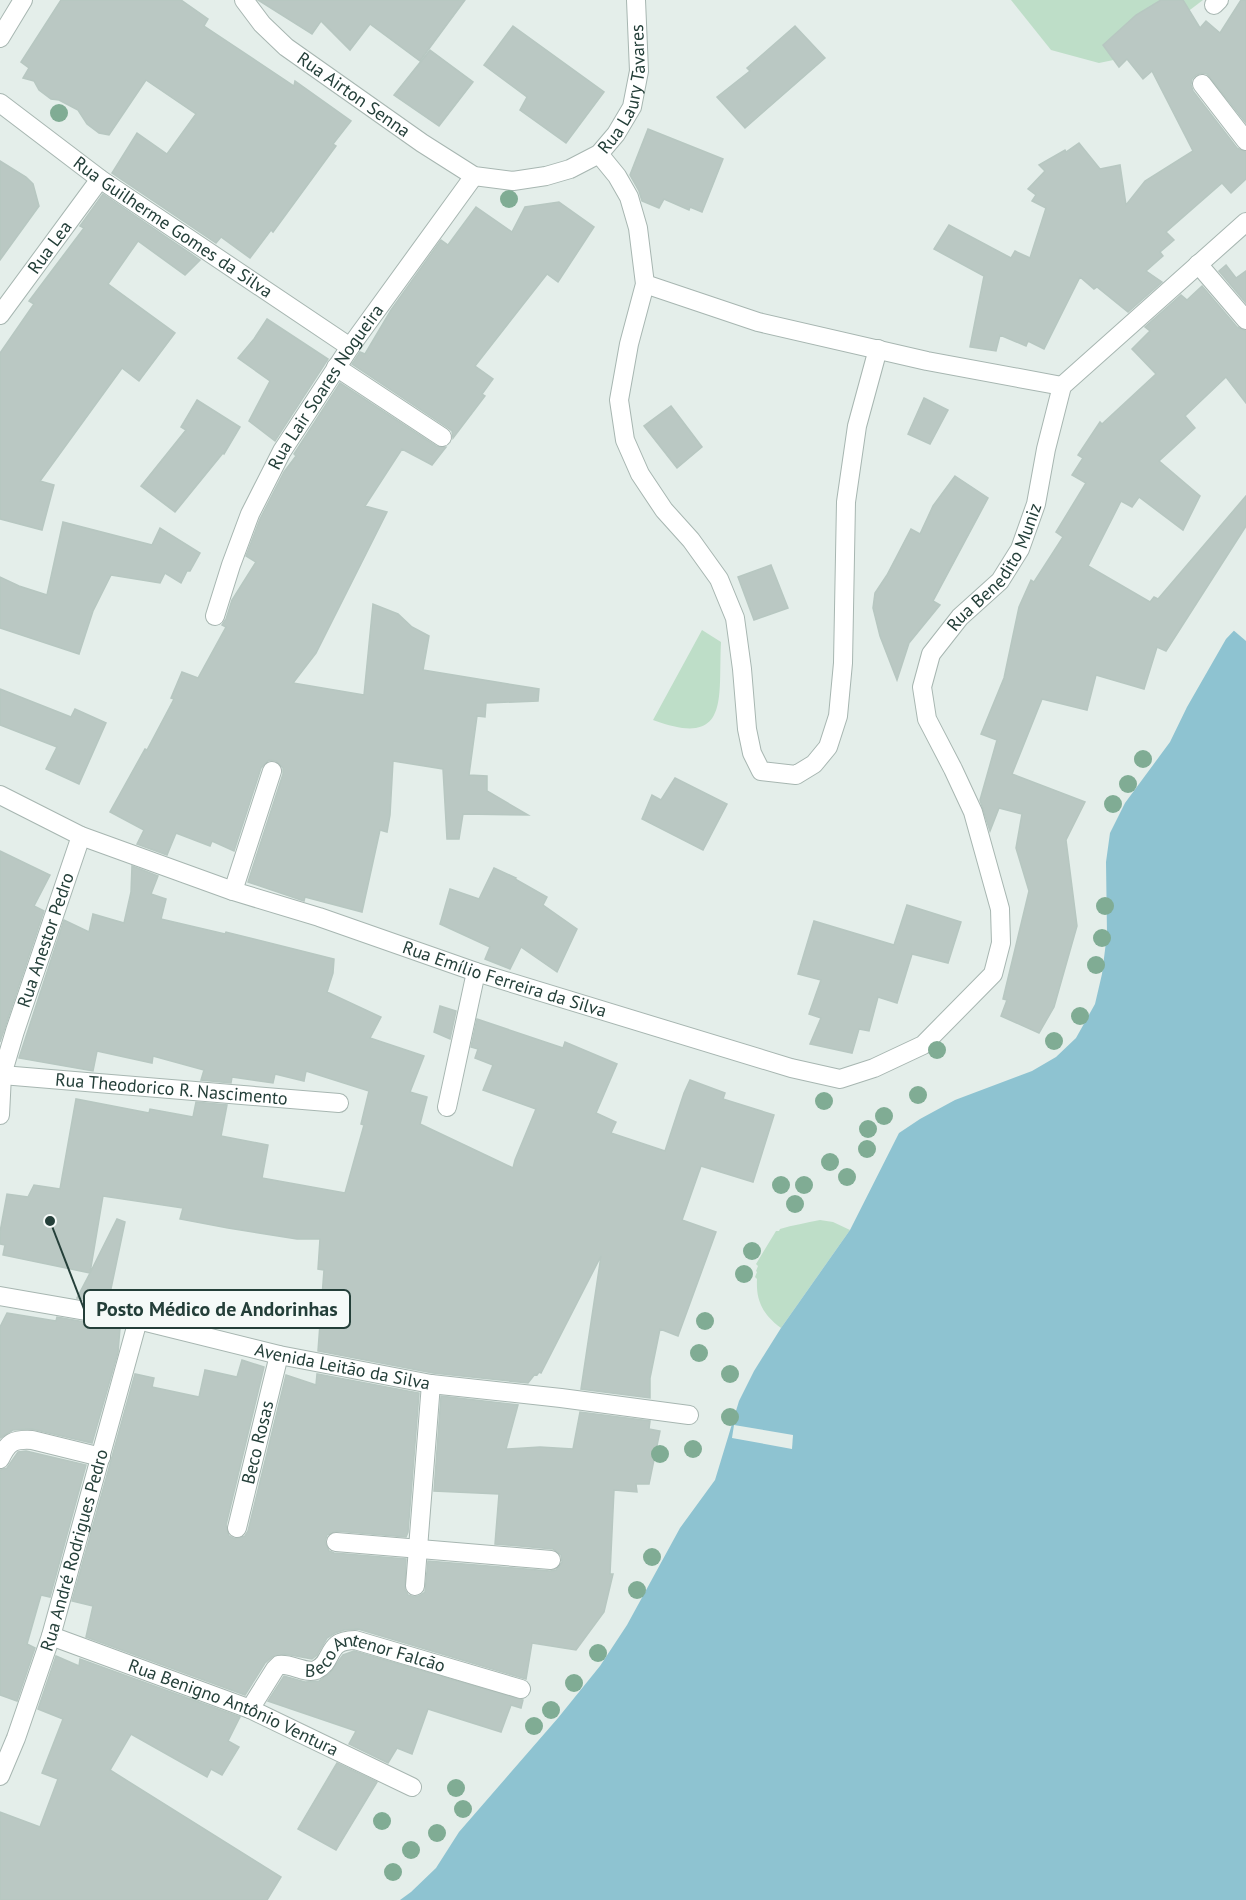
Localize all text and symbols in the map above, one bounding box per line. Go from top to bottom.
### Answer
street label: Rua Laury Tavares [592,24,650,158]
street label: Rua Airton Senna [293,47,415,142]
street label: Rua Guilherme Gomes da Silva [69,151,277,303]
street label: Rua Lea [22,216,76,278]
street label: Rua Lair Soares Nogueira [263,299,388,473]
street label: Rua Benedito Muniz [941,500,1046,636]
street label: Rua Anestor Pedro [12,869,79,1010]
street label: Rua Emílio Ferreira da Silva [400,935,609,1022]
street label: Rua Theodorico R. Nascimento [54,1067,289,1110]
callout: Posto Médico de Andorinhas [84,1290,350,1328]
text: Posto Médico de Andorinhas [96,1296,338,1322]
street label: Avenida Leitão da Silva [253,1337,432,1395]
street label: Beco Rosas [236,1398,279,1487]
street label: Rua André Rodrigues Pedro [35,1446,113,1654]
street label: Beco Antenor Falcão [305,1628,448,1682]
street label: Rua Benigno Antônio Ventura [125,1653,342,1761]

